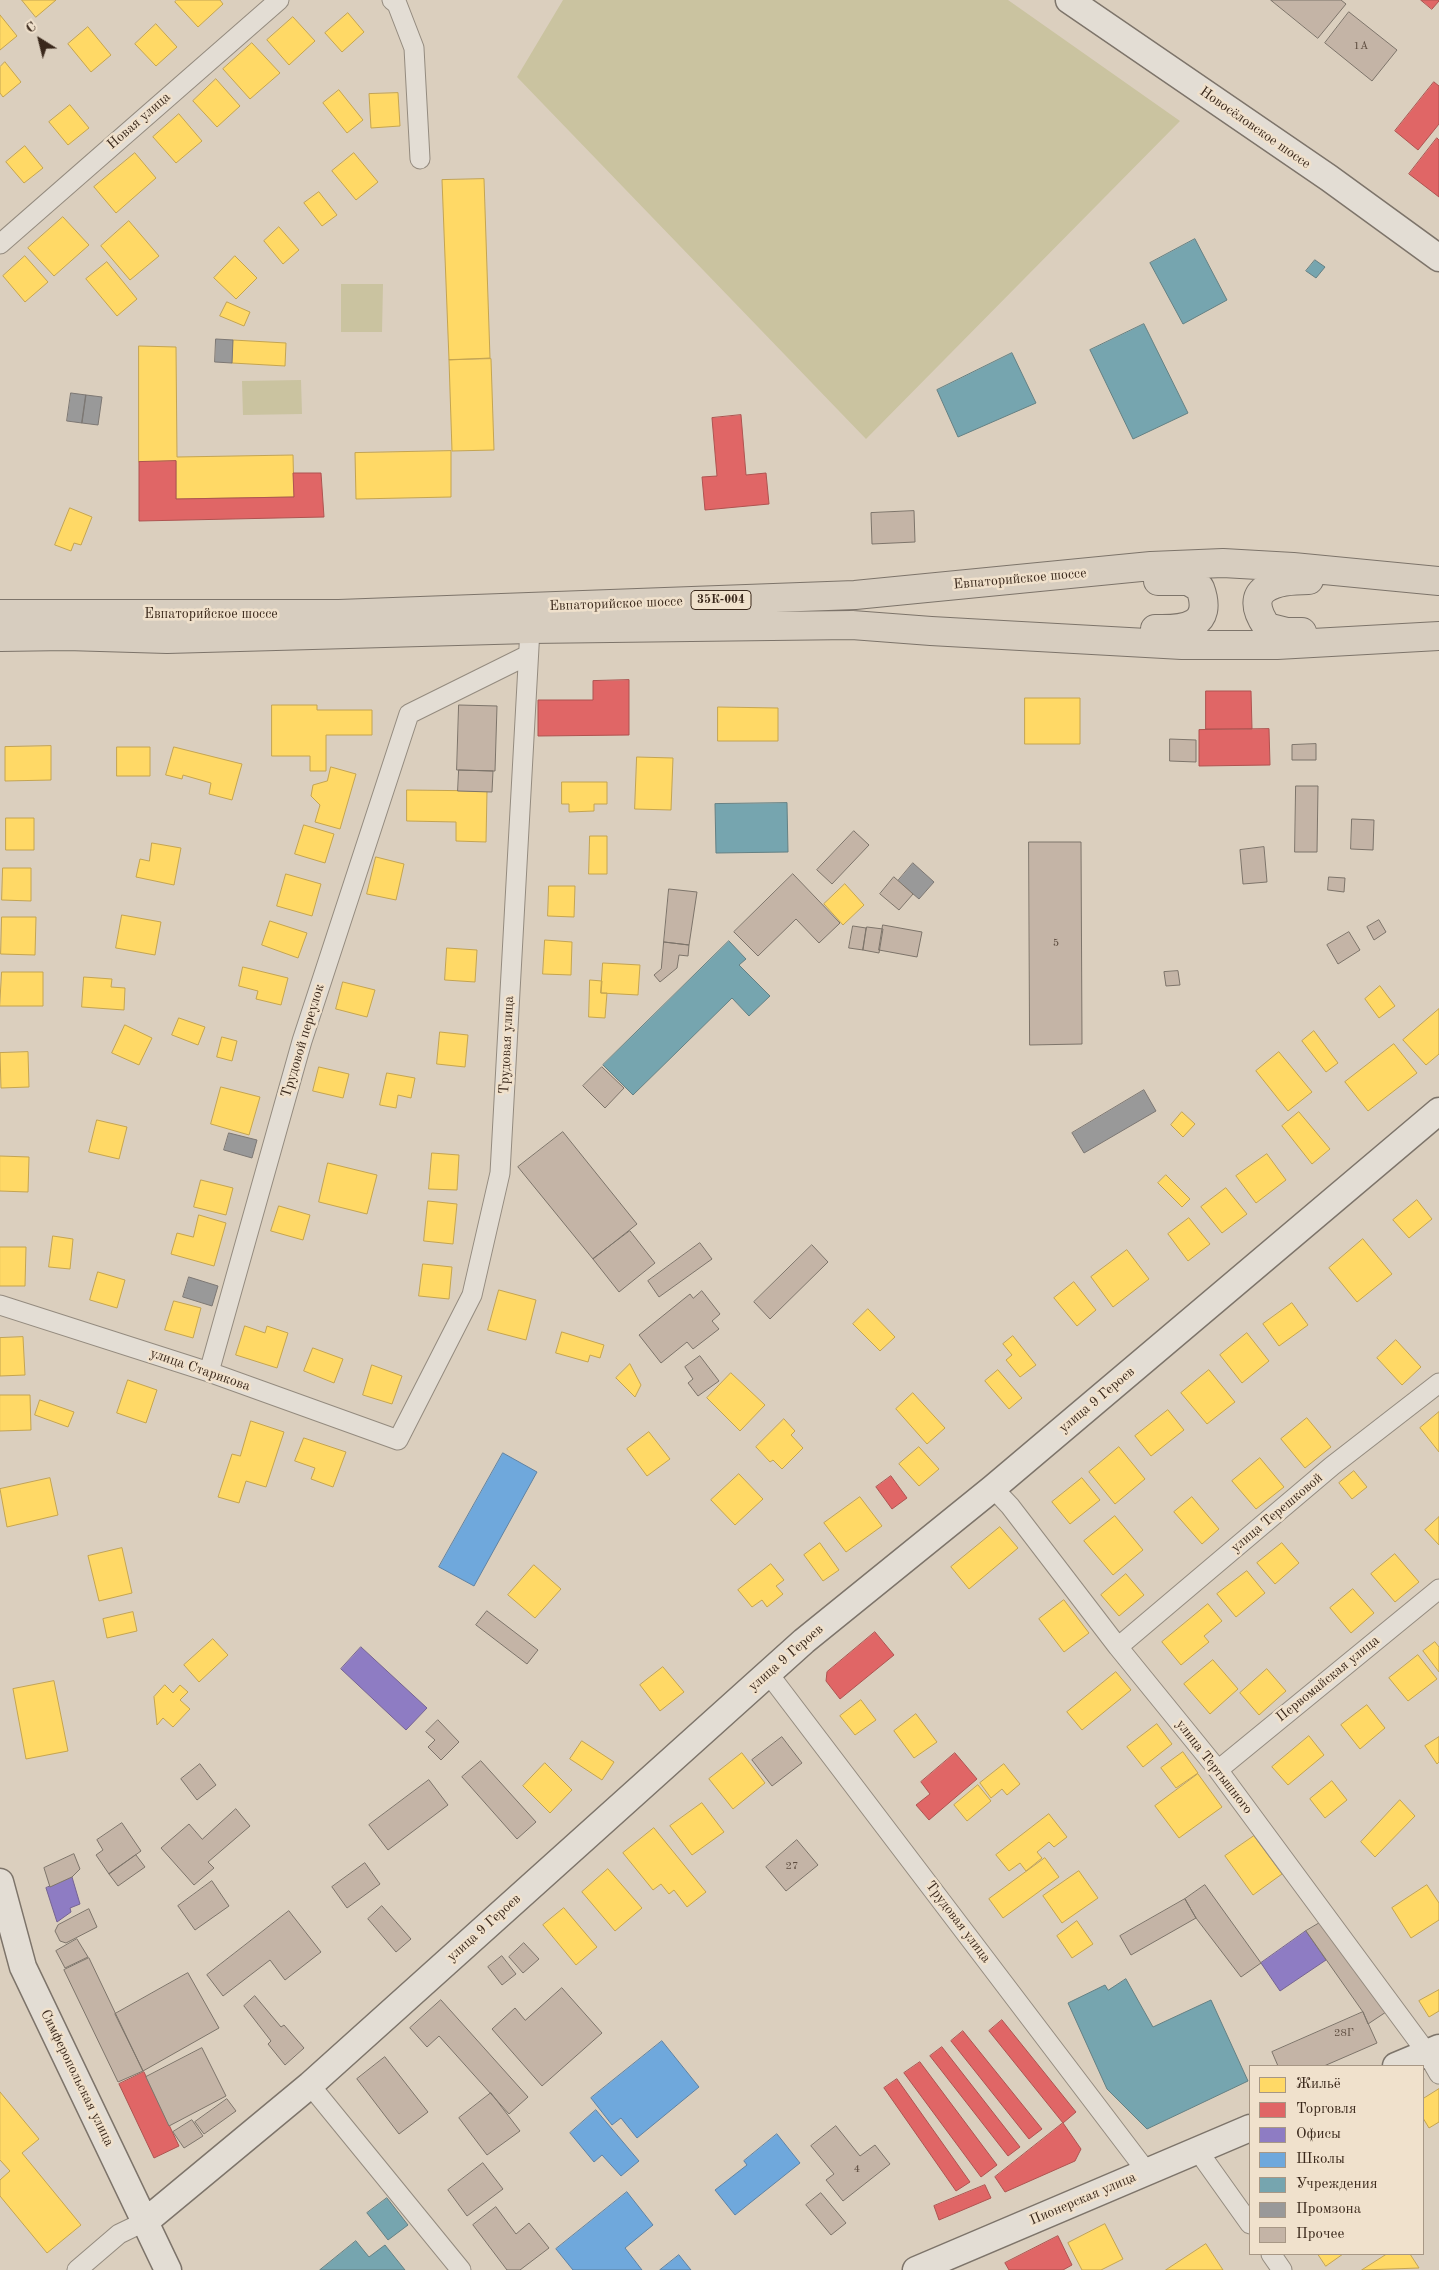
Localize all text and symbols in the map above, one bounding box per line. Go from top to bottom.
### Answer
north arrow [15,15,65,65]
text: С [23,19,39,36]
house number: 1А [1354,39,1368,53]
street label: Новосёловское шоссе [1196,83,1314,173]
street label: Новая улица [104,89,174,153]
street label: Евпаторийское шоссе [953,565,1087,593]
road number: 35К-004 [691,590,751,610]
street label: Евпаторийское шоссе [549,593,683,615]
street label: Евпаторийское шоссе [144,606,278,622]
house number: 5 [1053,936,1059,950]
street label: Трудовой переулок [278,982,328,1100]
street label: Трудовая улица [496,996,518,1094]
street label: улица Старикова [148,1345,252,1395]
street label: улица 9 Героев [1056,1363,1138,1437]
street label: улица Терешковой [1228,1470,1326,1556]
street label: улица 9 Героев [745,1621,827,1695]
street label: Первомайская улица [1273,1632,1383,1726]
street label: улица Тертышного [1172,1716,1256,1818]
house number: 27 [786,1859,798,1873]
street label: Трудовая улица [922,1878,994,1966]
street label: улица 9 Героев [444,1890,524,1966]
street label: Симферопольская улица [37,2007,117,2149]
house number: 28Г [1334,2026,1354,2040]
legend [1249,2065,1424,2255]
text: Жильё [1296,2077,1341,2092]
text: Торговля [1296,2102,1357,2117]
text: Офисы [1296,2127,1341,2142]
text: Школы [1296,2152,1345,2167]
house number: 4 [854,2162,860,2176]
street label: Пионерская улица [1027,2169,1139,2229]
text: Учреждения [1296,2177,1378,2192]
text: Промзона [1296,2202,1361,2217]
text: Прочее [1296,2227,1344,2242]

